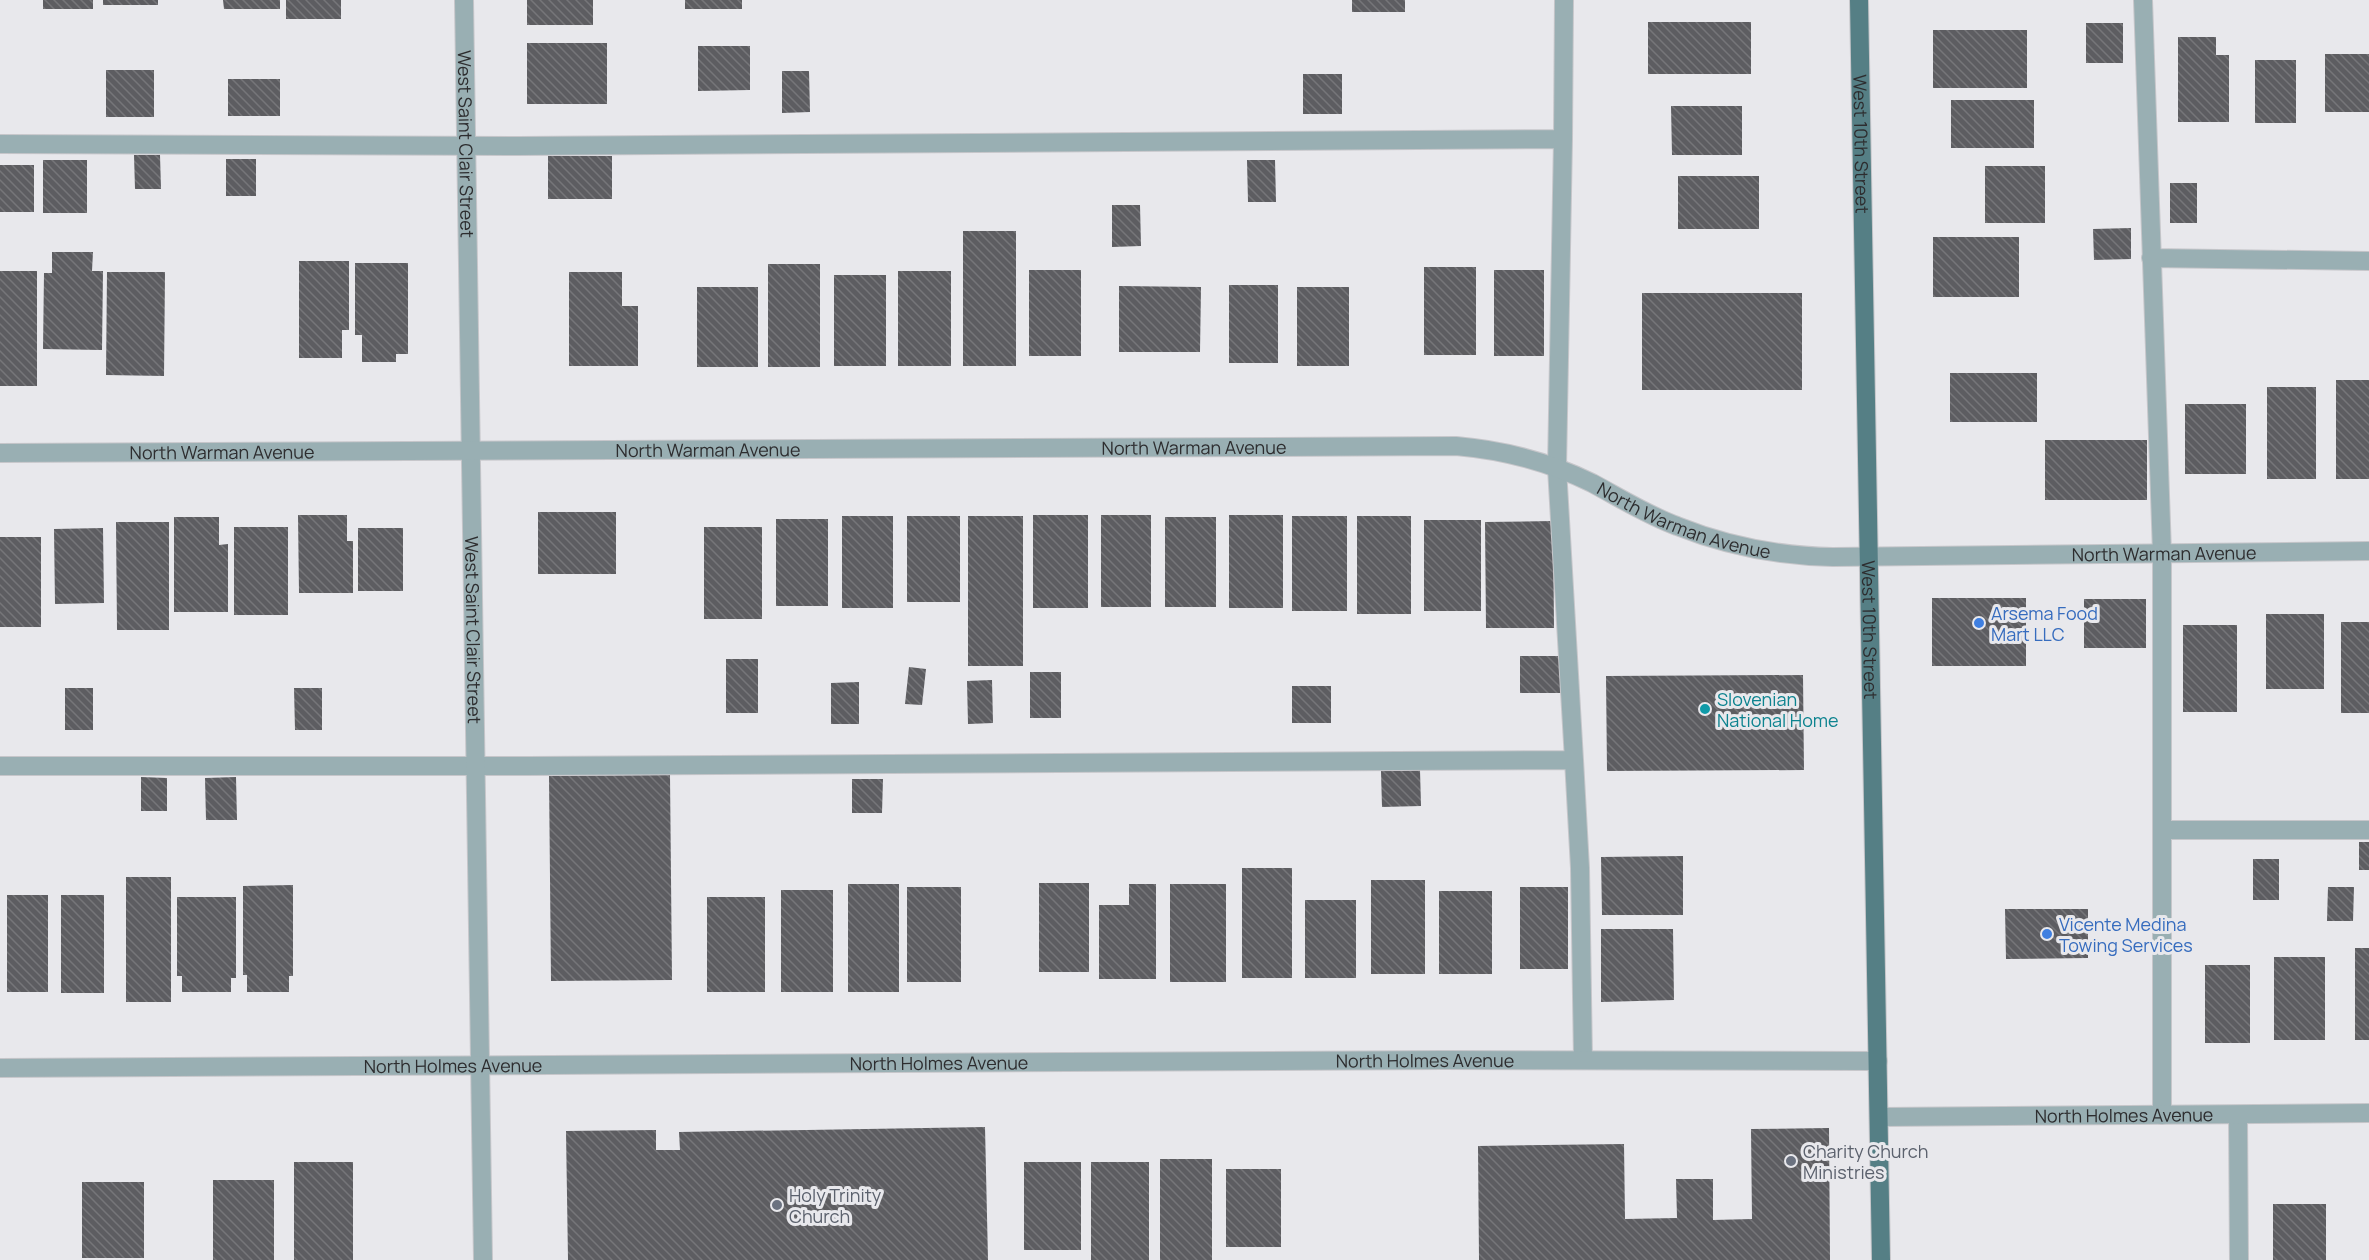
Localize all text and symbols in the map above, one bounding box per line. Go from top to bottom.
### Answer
street label: West Saint Clair Street [453,50,480,238]
street label: West 10th Street [1848,74,1875,214]
street label: North Warman Avenue [1102,435,1286,460]
street label: North Warman Avenue [616,437,800,462]
street label: North Warman Avenue [130,439,314,464]
street label: North Warman Avenue [1593,476,1773,563]
street label: West Saint Clair Street [460,536,487,724]
street label: North Warman Avenue [2071,540,2257,566]
street label: West 10th Street [1857,560,1883,700]
place label: Arsema Food Mart LLC [1991,601,2098,646]
marker: Arsema Food Mart LLC [1972,616,1986,630]
place label: Slovenian National Home [1717,687,1839,732]
marker: Slovenian National Home [1698,702,1712,716]
place label: Vicente Medina Towing Services [2059,912,2193,957]
marker: Vicente Medina Towing Services [2040,927,2054,941]
street label: North Holmes Avenue [1336,1048,1514,1073]
street label: North Holmes Avenue [850,1050,1028,1075]
street label: North Holmes Avenue [364,1053,542,1078]
street label: North Holmes Avenue [2035,1102,2213,1128]
place label: Charity Church Ministries [1803,1139,1929,1184]
marker: Charity Church Ministries [1784,1154,1798,1168]
place label: Holy Trinity Church [789,1183,882,1228]
marker: Holy Trinity Church [770,1198,784,1212]

